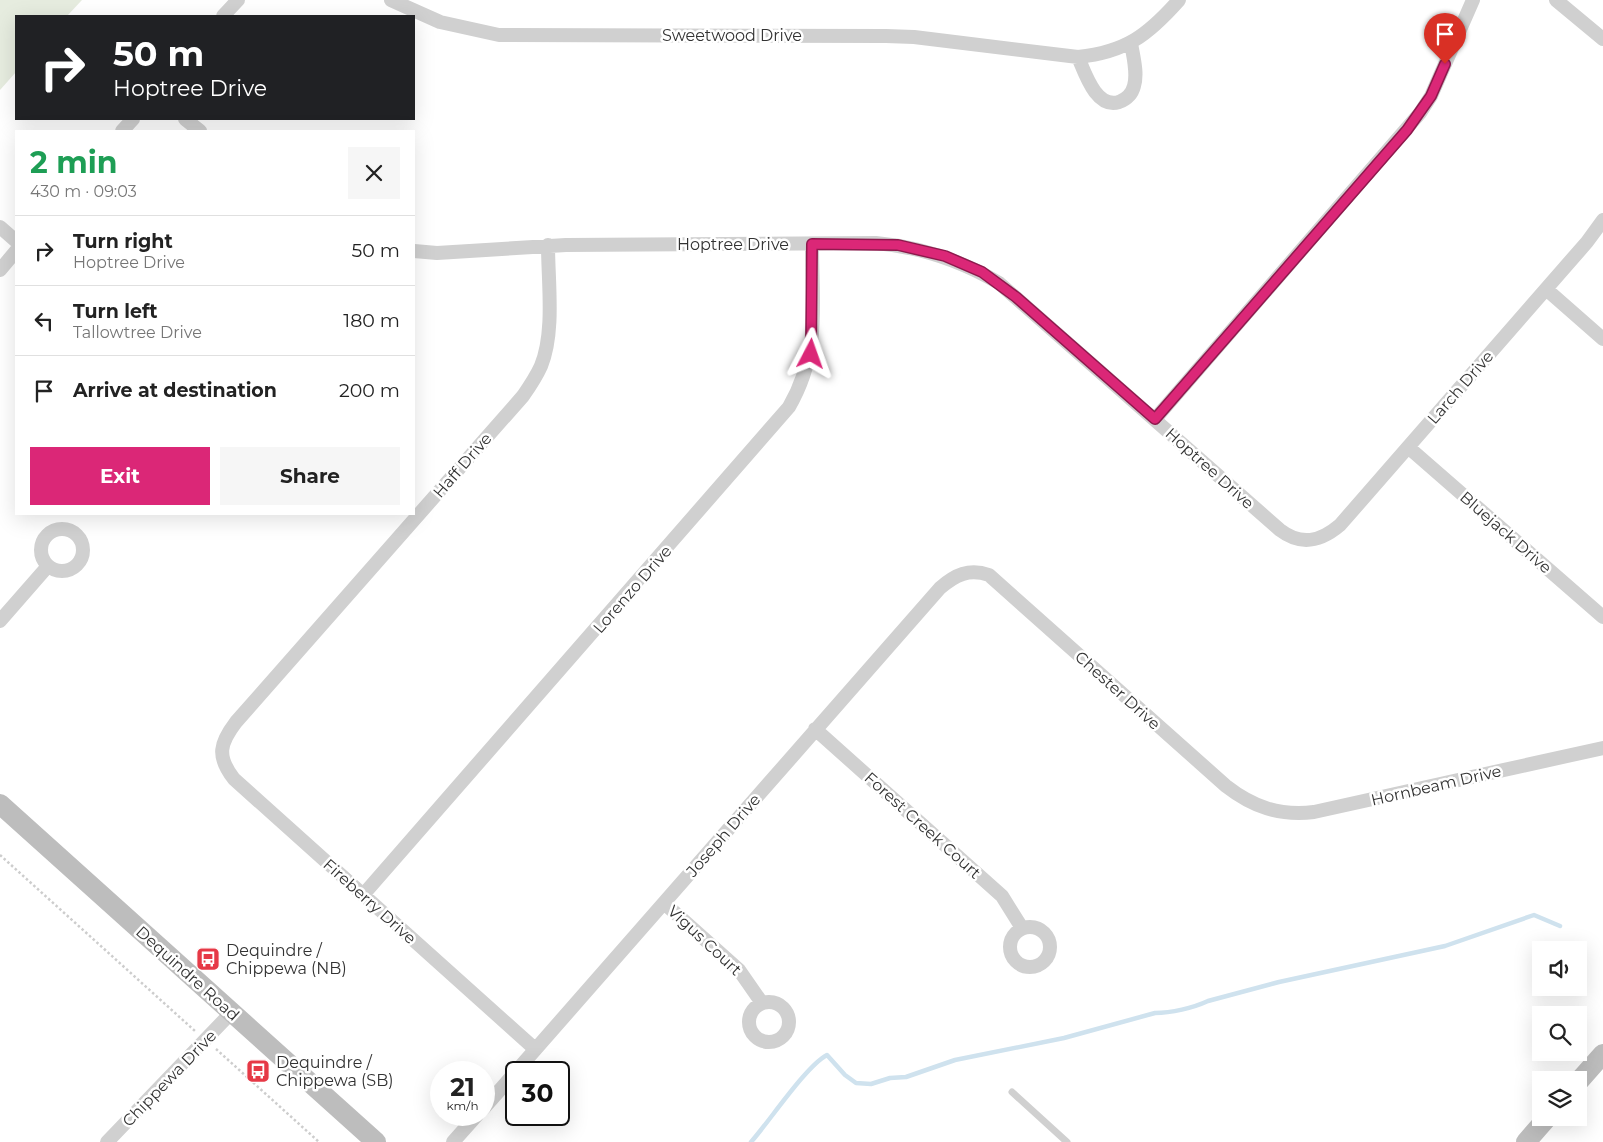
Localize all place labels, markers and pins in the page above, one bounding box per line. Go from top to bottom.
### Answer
pin [1424,13,1466,64]
place label: Dequindre / Chippewa (NB) [226,941,347,978]
bus stop icon: Dequindre / Chippewa (NB) [195,946,221,972]
place label: Dequindre / Chippewa (SB) [276,1053,393,1090]
bus stop icon: Dequindre / Chippewa (SB) [245,1058,271,1084]

